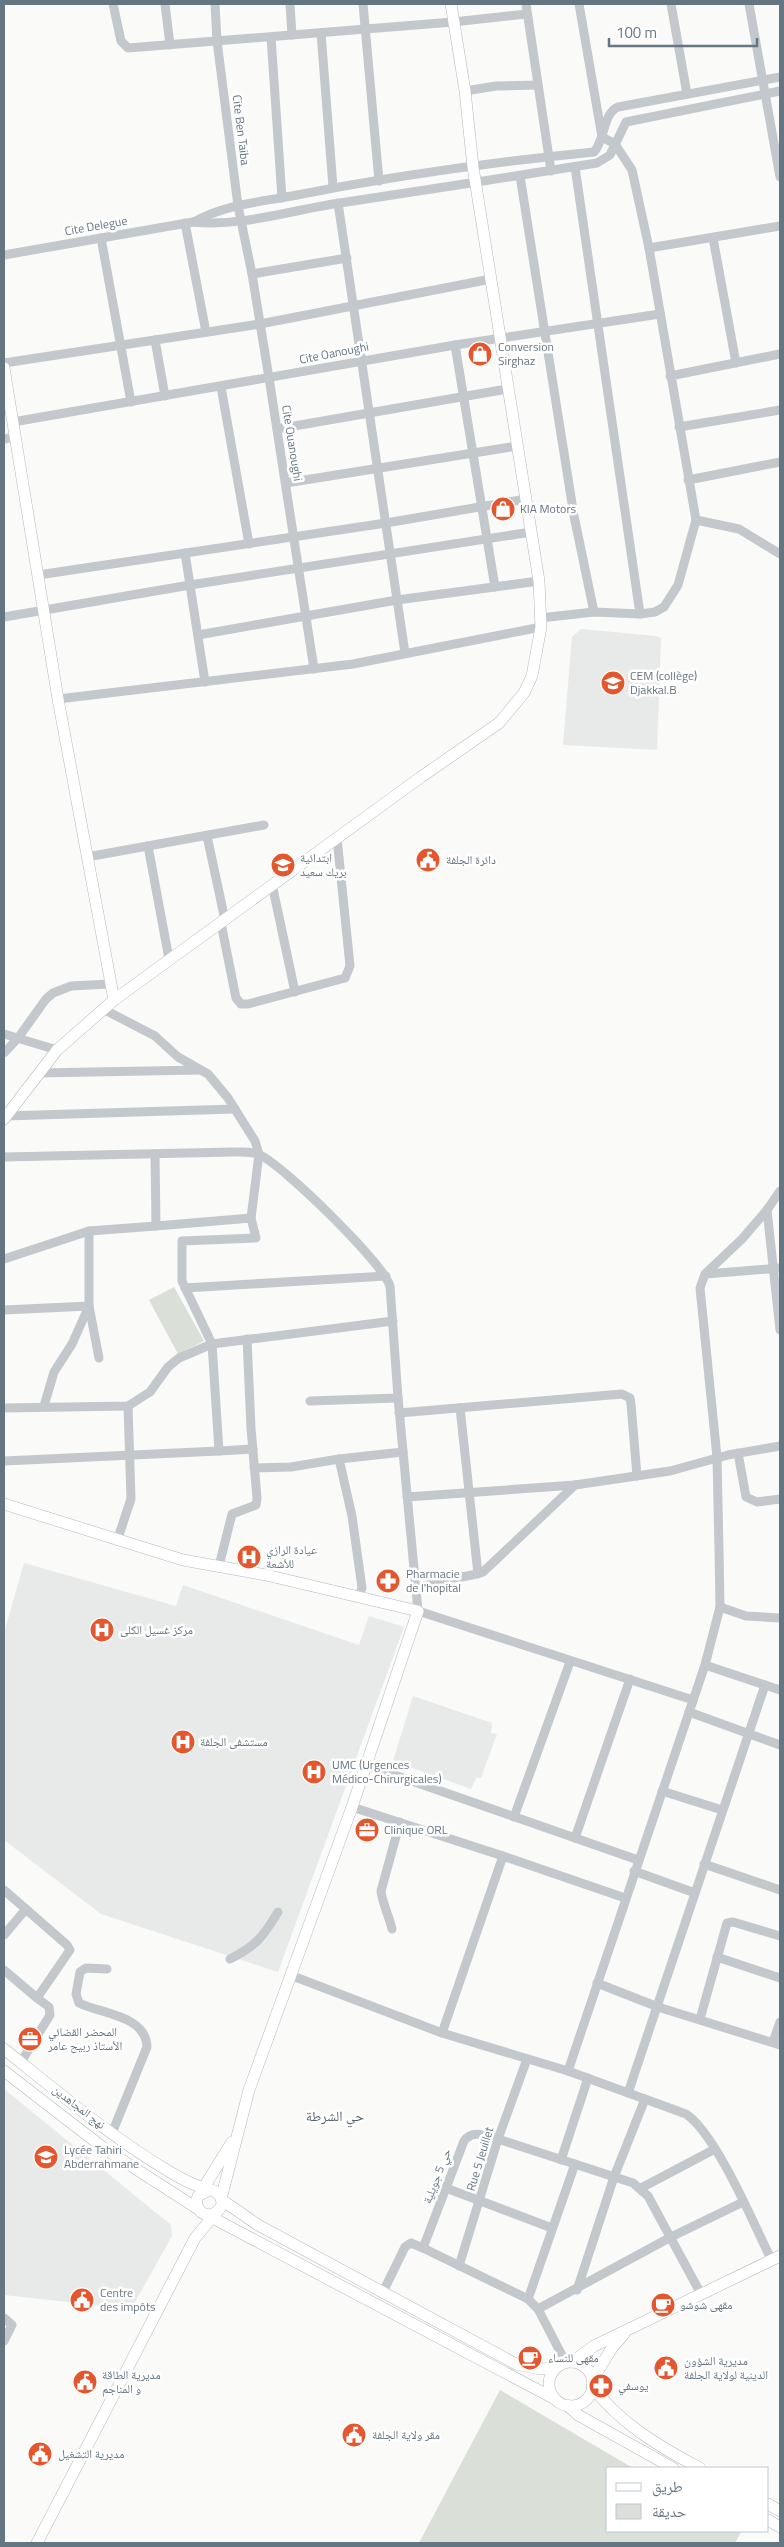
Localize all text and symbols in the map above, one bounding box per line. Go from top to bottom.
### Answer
scale bar [609,15,756,47]
text: 100 m [616,21,657,44]
street label: Cite Ben Taiba [228,94,255,166]
street label: Cite Delegue [63,211,129,240]
street label: Cite Oanoughi [298,336,370,369]
place label: Conversion Sirghaz [498,337,554,370]
shop icon: Conversion Sirghaz [467,341,493,367]
street label: Cite Ouanoughi [277,404,308,482]
shop icon: KIA Motors [490,496,516,522]
place label: KIA Motors [520,499,577,518]
place label: CEM (collège) Djakkal.B [630,666,697,699]
school or university icon: CEM (collège) Djakkal.B [600,670,626,696]
public building icon: دائرة الجلفة [415,847,441,873]
place label: ابتدائية بريك سعيد [300,848,347,881]
place label: دائرة الجلفة [446,850,496,869]
school or university icon: ابتدائية بريك سعيد [270,852,296,878]
place label: عيادة الرازي للأشعة [266,1540,317,1573]
hospital icon: عيادة الرازي للأشعة [236,1544,262,1570]
place label: Pharmacie de l'hopital [406,1564,461,1597]
pharmacy icon: Pharmacie de l'hopital [375,1568,401,1594]
hospital icon: مركز غسيل الكلى [89,1617,115,1643]
place label: مركز غسيل الكلى [120,1620,193,1639]
hospital icon: مستشفى الجلفة [170,1729,196,1755]
place label: مستشفى الجلفة [200,1732,268,1751]
place label: UMC (Urgences Médico-Chirurgicales) [332,1755,442,1788]
hospital icon: UMC (Urgences Médico-Chirurgicales) [301,1759,327,1785]
office icon: Clinique ORL [354,1817,380,1843]
place label: Clinique ORL [384,1820,448,1839]
place label: المحضر القضائي الأستاذ ربيح عامر [47,2022,122,2055]
office icon: المحضر القضائي الأستاذ ربيح عامر [17,2026,43,2052]
street label: نهج المجاهدين [49,2080,110,2133]
district label: حي الشرطة [306,2105,364,2128]
street label: Rue 5 Jeuillet [461,2124,498,2193]
place label: Lycée Tahiri Abderrahmane [64,2140,139,2173]
school or university icon: Lycée Tahiri Abderrahmane [33,2144,59,2170]
street label: حي 5 جويلية [417,2145,457,2207]
place label: Centre des impôts [100,2283,156,2316]
public building icon: Centre des impôts [69,2287,95,2313]
cafe icon: مقهى شوشو [650,2292,676,2318]
place label: مقهى شوشو [680,2295,733,2314]
cafe icon: مقهى للنساء [517,2345,543,2371]
place label: مقهى للنساء [548,2348,599,2367]
place label: مديرية الشؤون الدينية لولاية الجلفة [684,2351,768,2384]
public building icon: مديرية الشؤون الدينية لولاية الجلفة [653,2355,679,2381]
place label: مديرية الطاقة و المناجم [102,2365,161,2398]
public building icon: مديرية الطاقة و المناجم [72,2369,98,2395]
pharmacy icon: يوسفي [588,2373,614,2399]
place label: يوسفي [618,2376,649,2396]
public building icon: مقر ولاية الجلفة [341,2422,367,2448]
place label: مقر ولاية الجلفة [372,2425,440,2444]
public building icon: مديرية التشغيل [27,2441,53,2467]
place label: مديرية التشغيل [58,2444,124,2463]
legend [606,2467,769,2532]
text: طريق [652,2475,683,2498]
text: حديقة [652,2500,687,2523]

